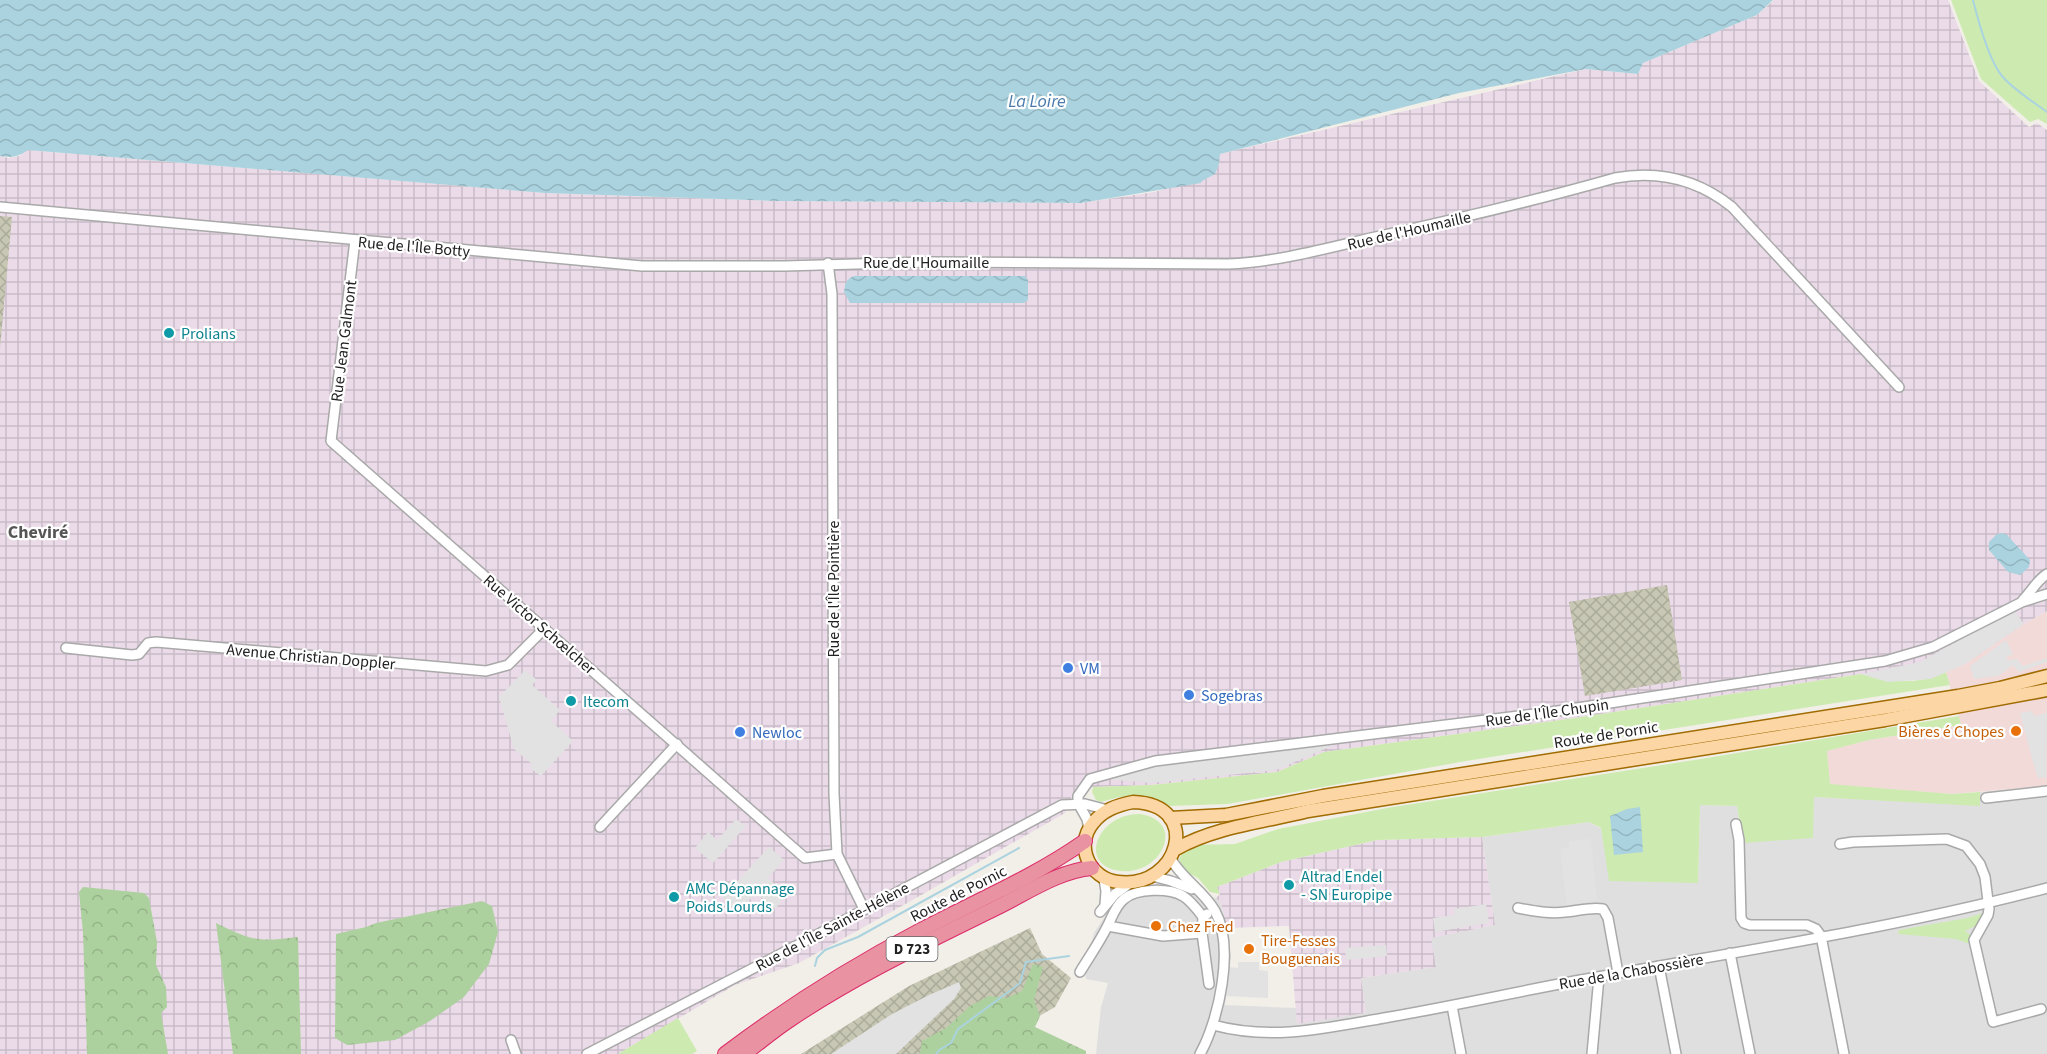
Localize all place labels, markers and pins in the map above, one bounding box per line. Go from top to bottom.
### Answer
place label: Prolians [181,323,236,345]
marker: Prolians [162,326,176,340]
place label: VM [1080,658,1100,680]
marker: VM [1061,661,1075,675]
place label: Sogebras [1201,685,1263,707]
marker: Sogebras [1182,688,1196,702]
place label: Itecom [583,691,629,713]
marker: Itecom [564,694,578,708]
place label: Bières é Chopes [1898,721,2004,743]
place label: Newloc [752,722,802,744]
marker: Bières é Chopes [2009,724,2023,738]
marker: Newloc [733,725,747,739]
place label: Altrad Endel - SN Europipe [1301,866,1392,906]
place label: AMC Dépannage Poids Lourds [686,878,795,918]
marker: Altrad Endel - SN Europipe [1282,878,1296,892]
marker: AMC Dépannage Poids Lourds [667,890,681,904]
place label: Chez Fred [1168,916,1234,938]
marker: Chez Fred [1149,919,1163,933]
place label: Tire-Fesses Bouguenais [1261,930,1340,970]
marker: Tire-Fesses Bouguenais [1242,942,1256,956]

